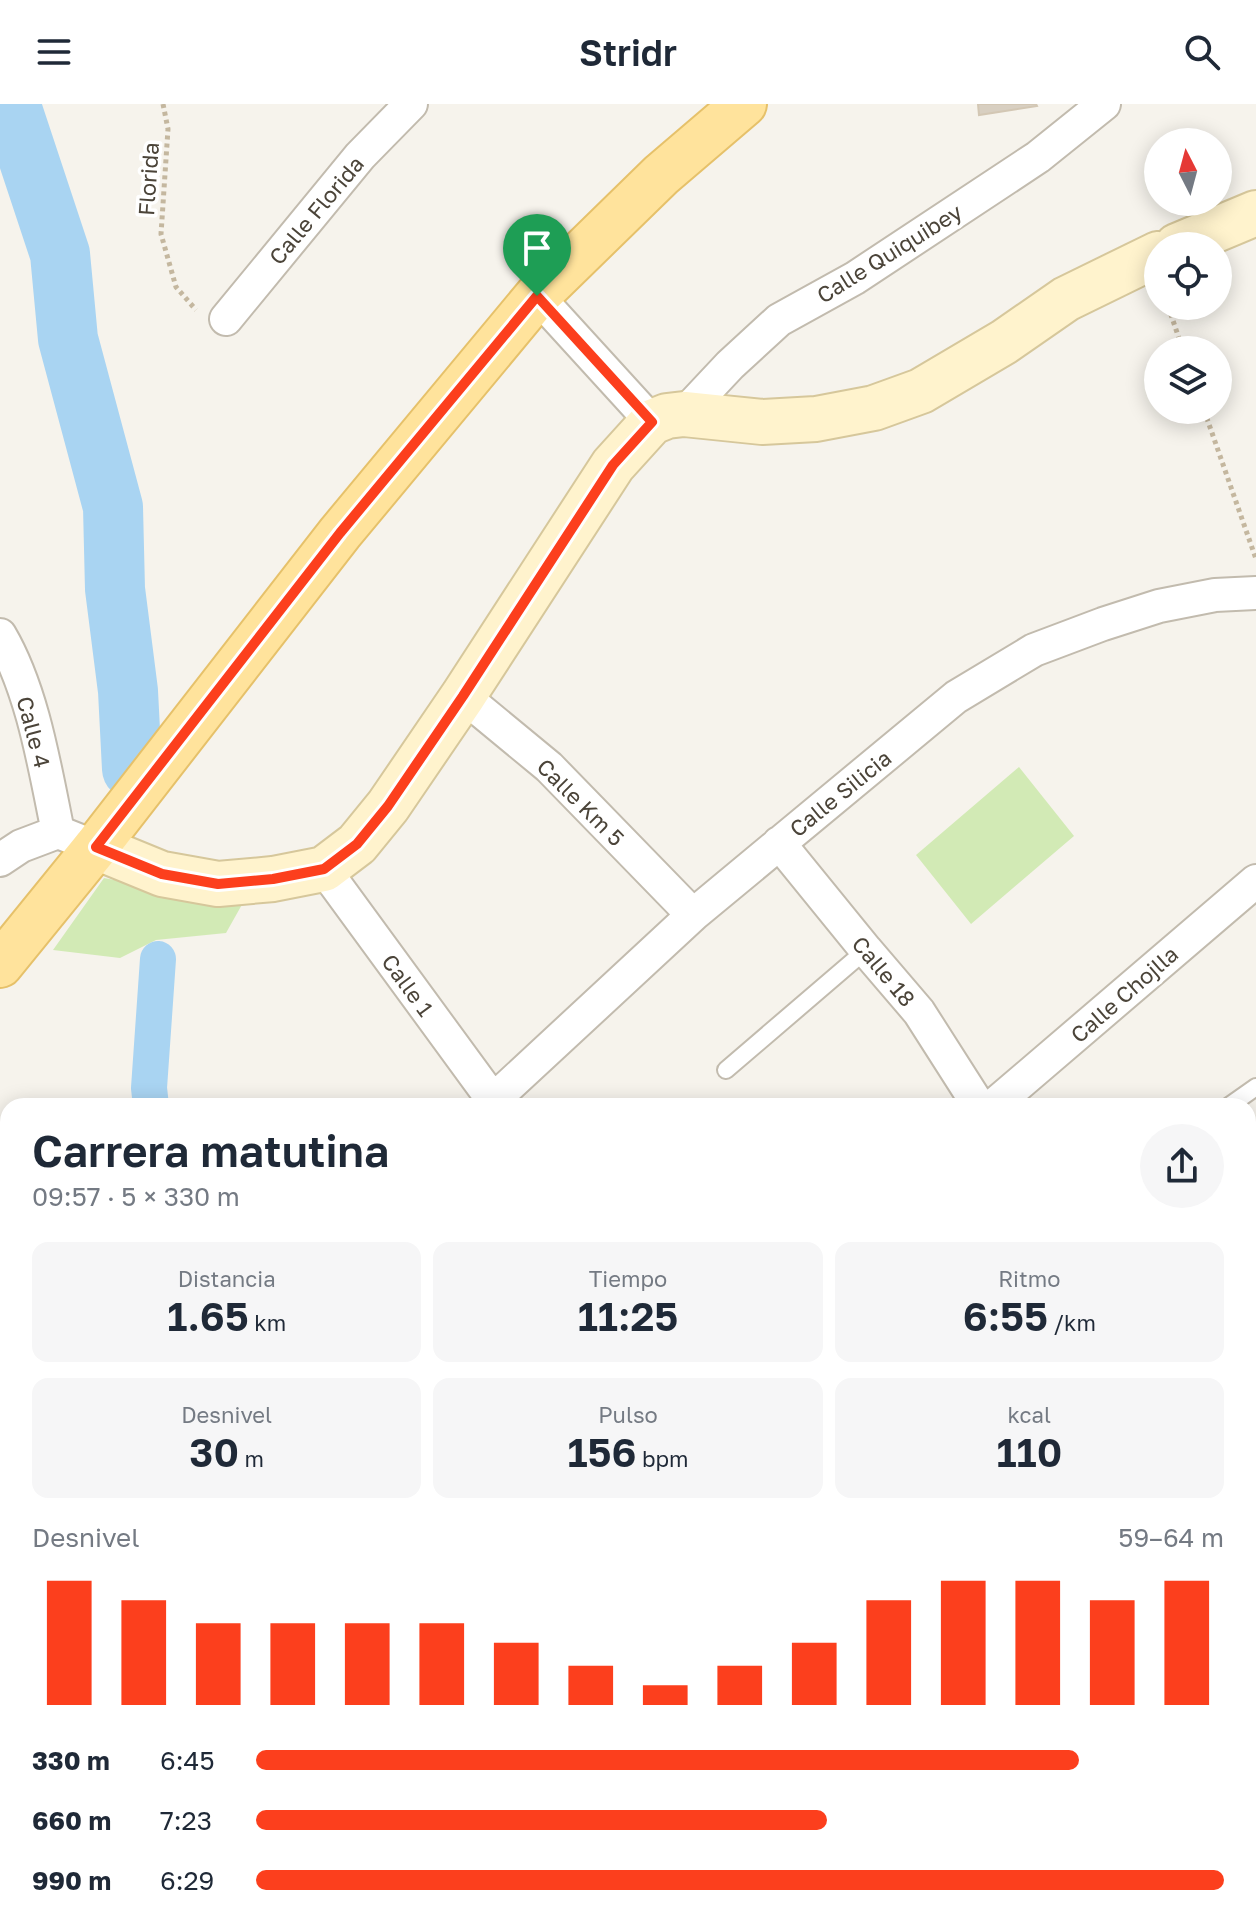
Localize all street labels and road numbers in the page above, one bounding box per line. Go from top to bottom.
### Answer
street label: Florida [132,141,164,217]
street label: Calle Florida [263,150,369,270]
street label: Calle Quiquibey [811,198,967,308]
street label: Calle 4 [12,693,56,771]
street label: Calle Silicia [784,744,896,842]
street label: Calle Km 5 [532,753,630,851]
street label: Calle 18 [847,930,921,1012]
street label: Calle Chojlla [1065,940,1183,1048]
street label: Calle 1 [376,949,440,1022]

